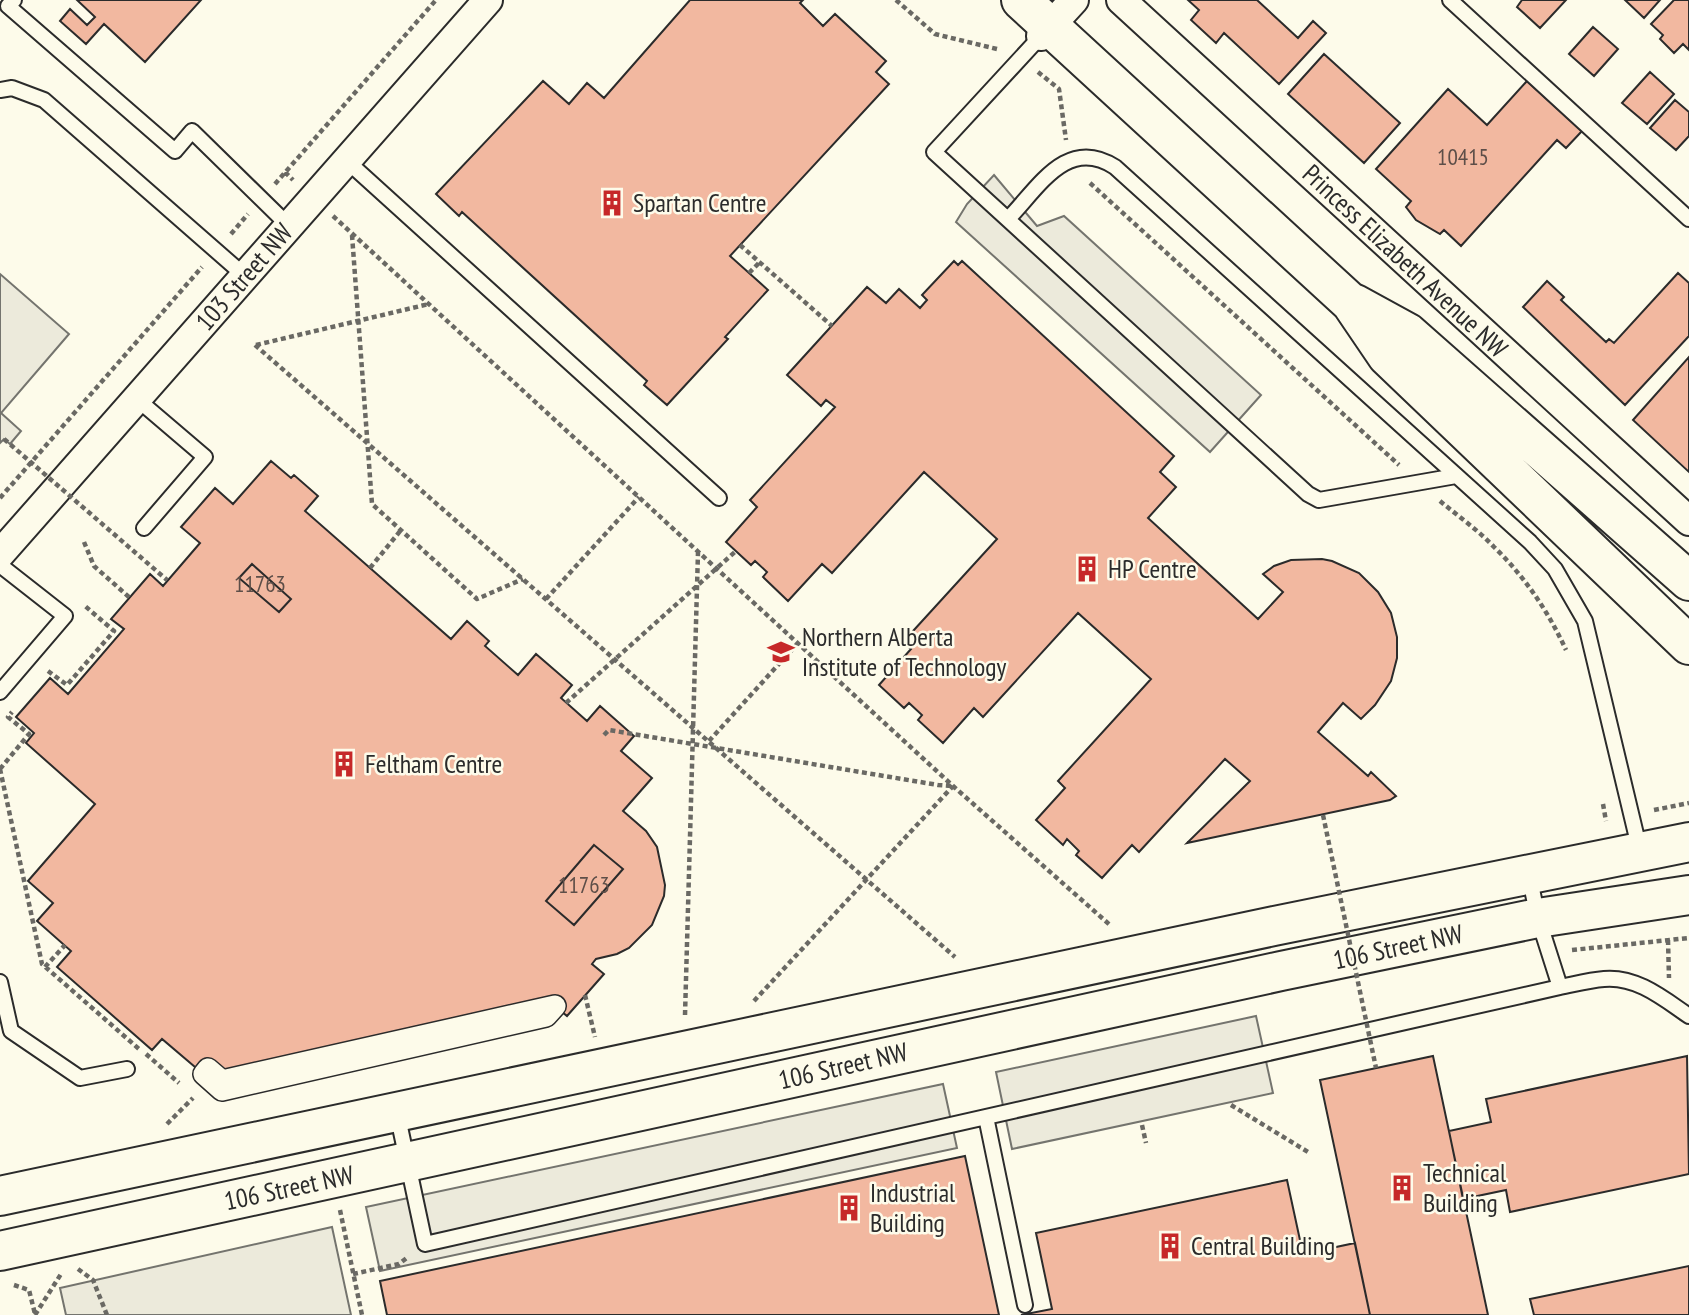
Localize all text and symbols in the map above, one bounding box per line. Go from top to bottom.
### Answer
house number: 10415 [1437,142,1489,171]
street label: Princess Elizabeth Avenue NW [1296,157,1515,365]
place label: Spartan Centre [633,186,766,219]
building icon: Spartan Centre [597,188,627,218]
street label: 103 Street NW [188,216,300,337]
place label: HP Centre [1108,552,1197,585]
building icon: HP Centre [1072,554,1102,584]
house number: 11763 [234,569,286,598]
place label: Northern Alberta Institute of Technology [802,620,1007,683]
school or university icon: Northern Alberta Institute of Technology [766,637,796,667]
place label: Feltham Centre [365,747,502,780]
building icon: Feltham Centre [329,749,359,779]
house number: 11763 [558,870,610,899]
street label: 106 Street NW [1330,917,1466,976]
street label: 106 Street NW [775,1035,911,1096]
place label: Technical Building [1423,1156,1506,1219]
street label: 106 Street NW [221,1158,357,1217]
building icon: Technical Building [1387,1173,1417,1203]
place label: Industrial Building [870,1176,955,1239]
building icon: Industrial Building [834,1193,864,1223]
place label: Central Building [1191,1229,1335,1262]
building icon: Central Building [1155,1231,1185,1261]

